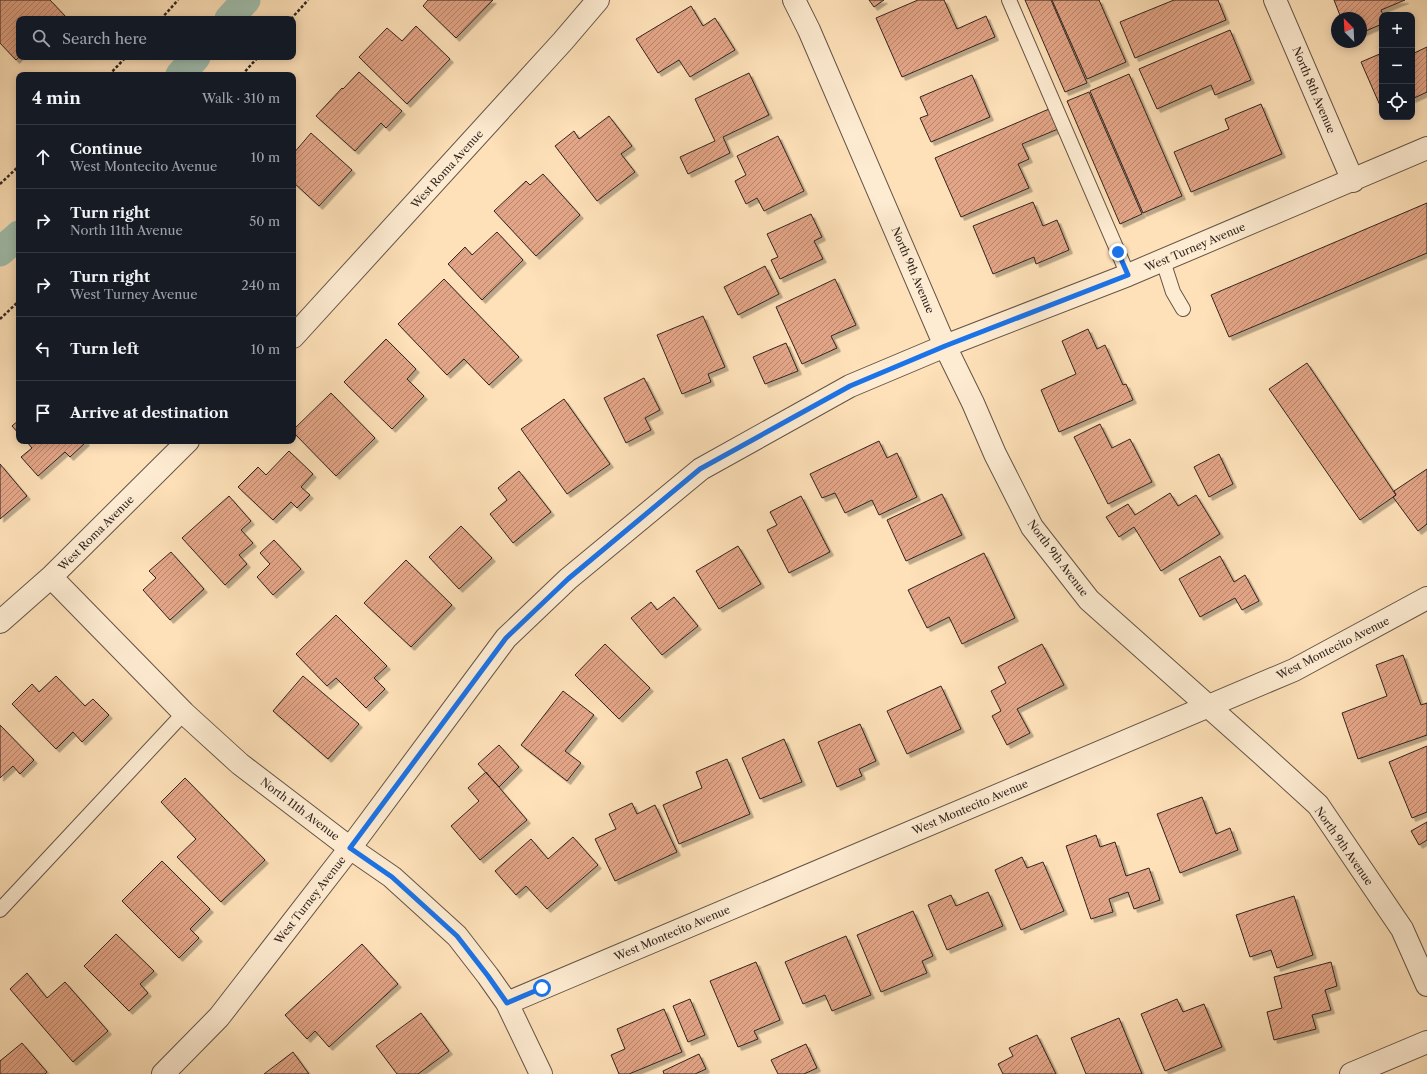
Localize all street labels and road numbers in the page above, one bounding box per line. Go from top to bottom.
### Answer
street label: North 8th Avenue [1289,45,1339,135]
street label: West Roma Avenue [407,127,486,212]
street label: West Turney Avenue [1142,219,1247,275]
street label: North 9th Avenue [888,225,938,315]
street label: West Roma Avenue [55,492,137,574]
street label: North 9th Avenue [1025,517,1091,599]
street label: West Montecito Avenue [1273,613,1392,683]
street label: North 11th Avenue [258,775,342,843]
street label: West Montecito Avenue [909,776,1030,838]
street label: North 9th Avenue [1312,804,1376,888]
street label: West Turney Avenue [271,853,349,948]
street label: West Montecito Avenue [611,902,732,964]

